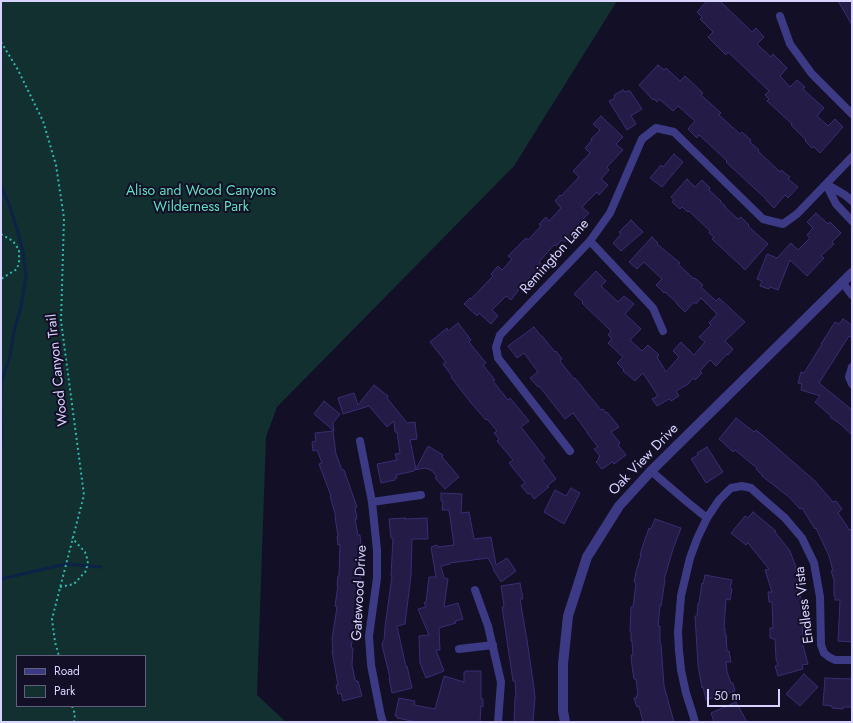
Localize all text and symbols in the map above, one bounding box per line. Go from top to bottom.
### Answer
park label: Aliso and Wood Canyons Wilderness Park [126,184,276,216]
street label: Remington Lane [517,216,593,298]
street label: Wood Canyon Trail [44,313,72,427]
street label: Oak View Drive [606,421,682,499]
street label: Gatewood Drive [349,545,371,641]
street label: Endless Vista [792,565,818,645]
legend [16,655,146,707]
text: Road [54,662,80,680]
scale bar [709,681,782,707]
text: Park [54,682,75,700]
text: 50 m [714,687,741,705]

